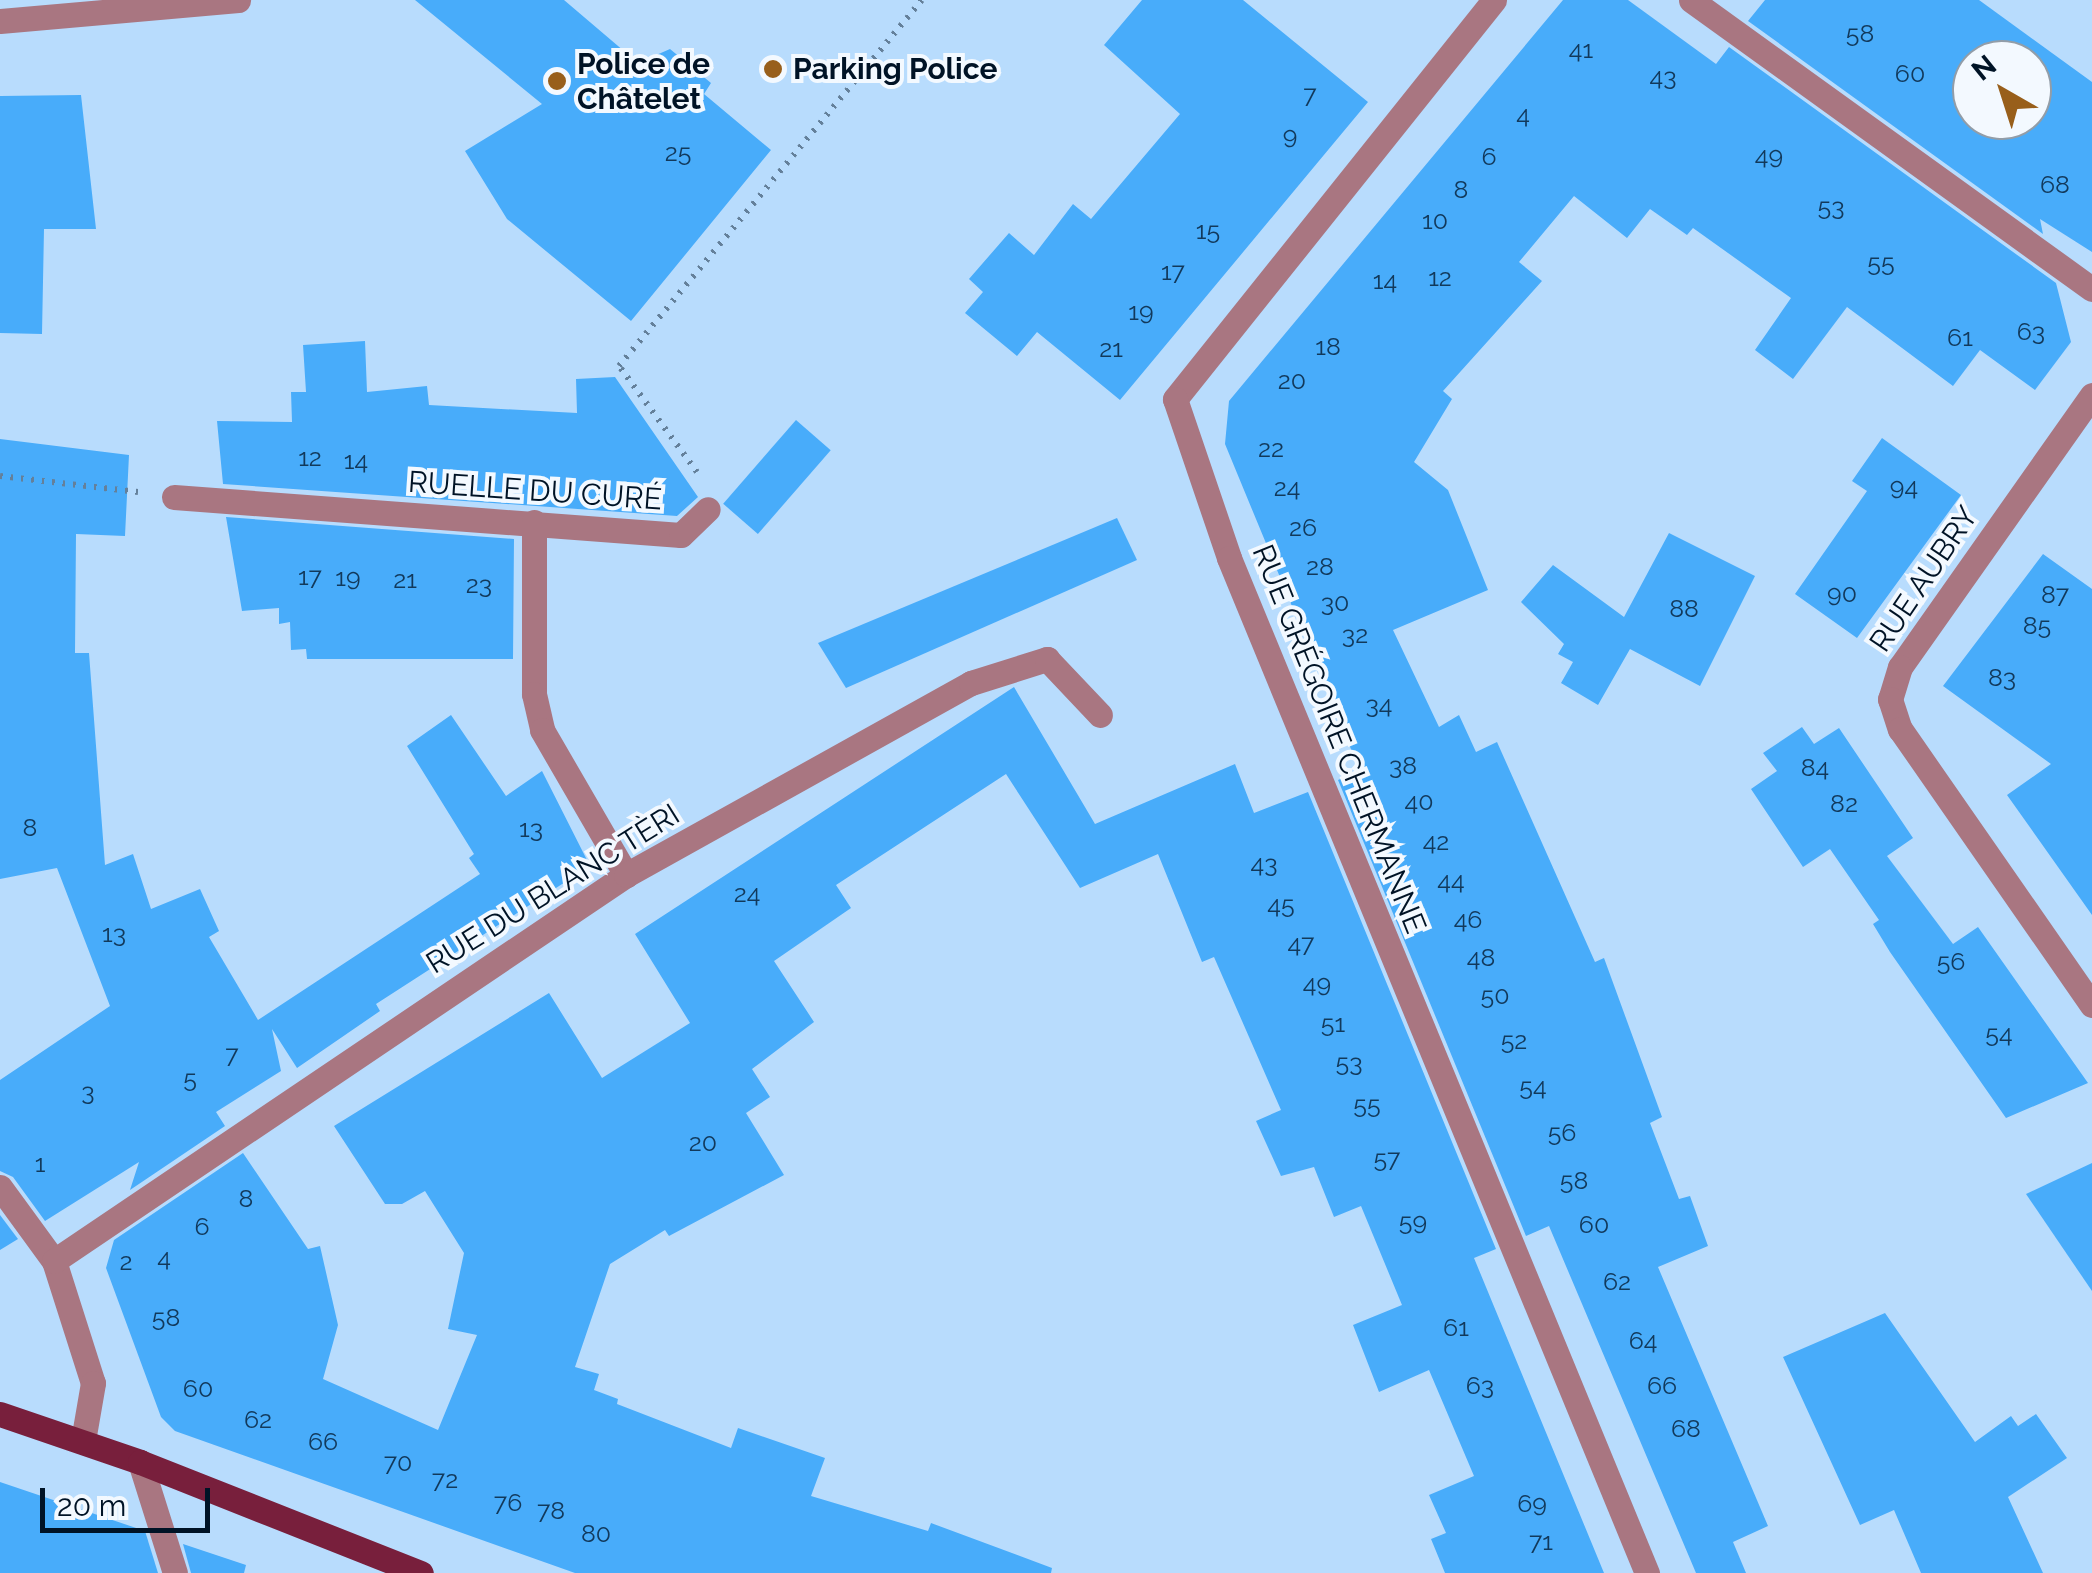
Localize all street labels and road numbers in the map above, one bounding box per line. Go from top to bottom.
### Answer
street label: RUELLE DU CURÉ [407,464,663,518]
street label: RUE AUBRY [1862,499,1986,659]
street label: RUE GRÉGOIRE CHERMANNE [1244,539,1434,939]
street label: RUE DU BLANC TÈRI [419,796,687,982]

